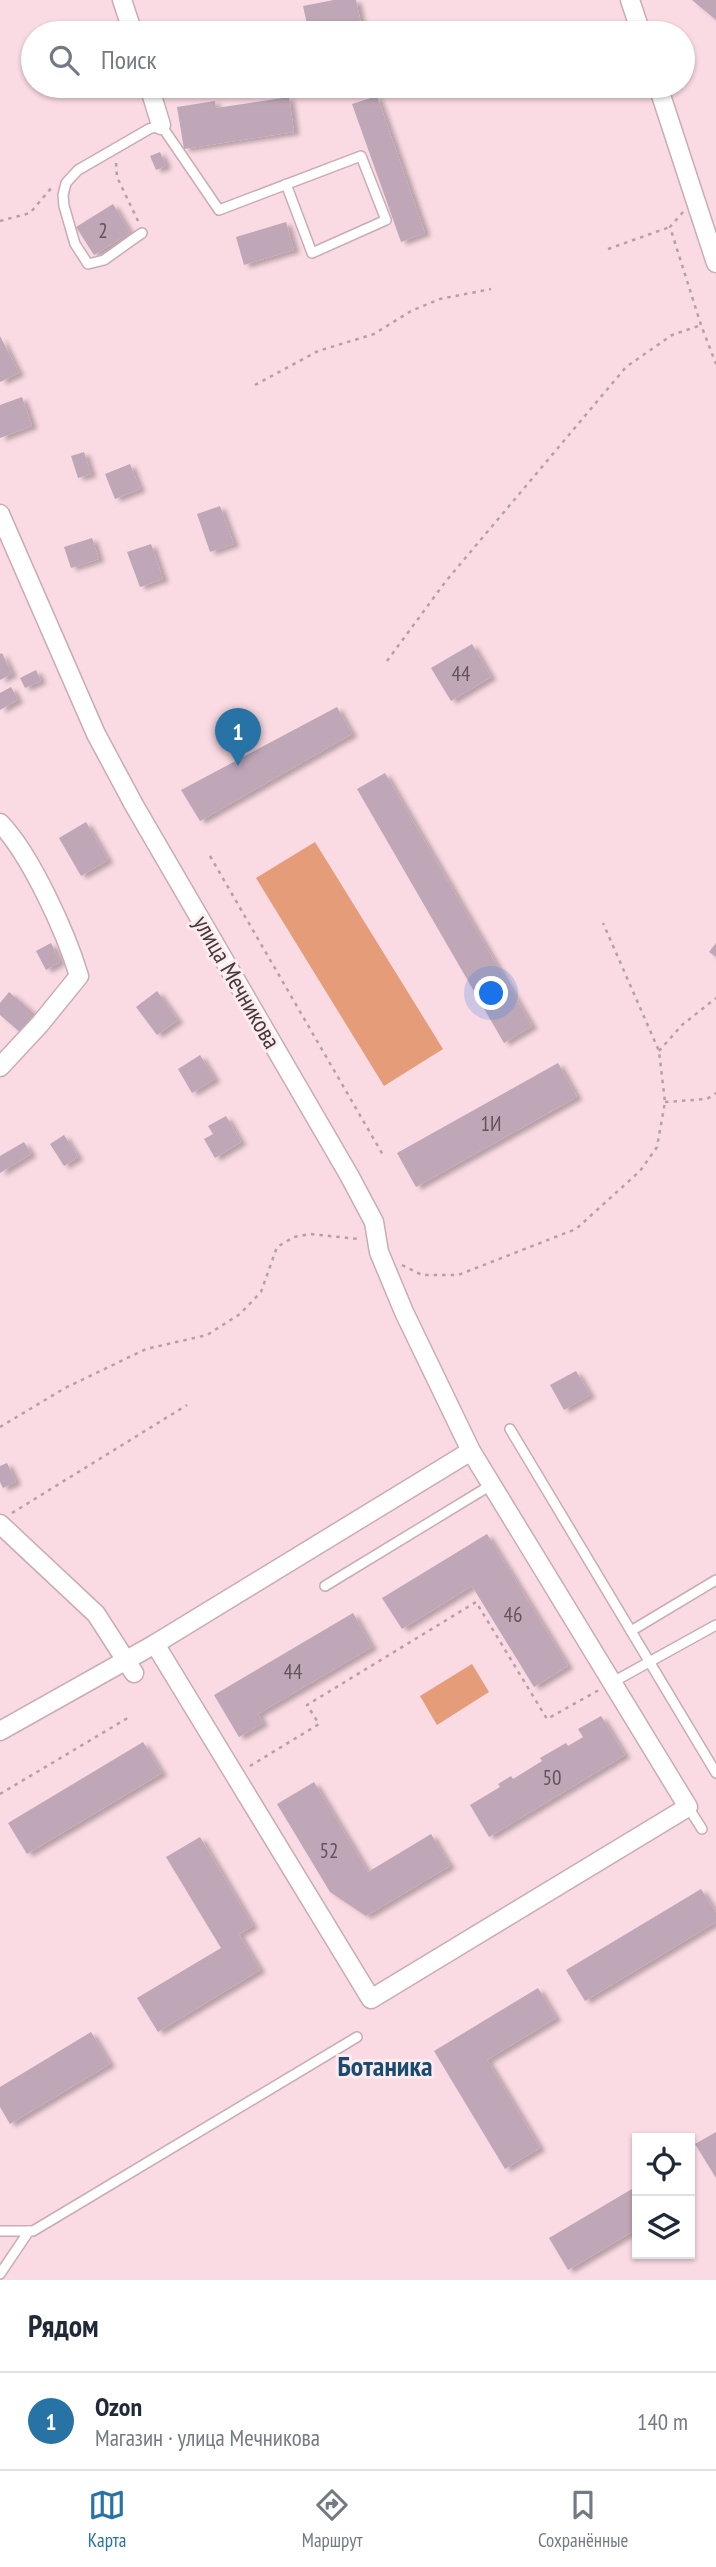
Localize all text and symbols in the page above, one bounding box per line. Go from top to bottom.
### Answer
search box [21,21,695,98]
icon: search [45,41,83,79]
text: Поиск [101,43,157,76]
house number: 2 [98,217,108,244]
house number: 44 [452,660,471,687]
pin: 1 [215,708,261,766]
street label: улица Мечникова [186,910,288,1054]
your location [474,976,508,1010]
house number: 1И [481,1110,501,1137]
house number: 46 [504,1601,522,1628]
house number: 44 [284,1658,303,1685]
house number: 50 [543,1764,561,1791]
house number: 52 [320,1837,338,1864]
district label: Ботаника [338,2047,432,2084]
map controls [632,2133,695,2259]
button: locate [632,2133,695,2196]
button: layers [632,2196,695,2259]
text: Рядом [28,2306,99,2345]
text: Ozon [95,2390,142,2423]
text: 1 [46,2407,57,2436]
text: 140 m [637,2407,688,2436]
text: Магазин · улица Мечникова [95,2423,320,2452]
tab: Карта [88,2486,126,2552]
tab: Маршрут [302,2486,362,2552]
tab: Сохранённые [538,2486,628,2552]

